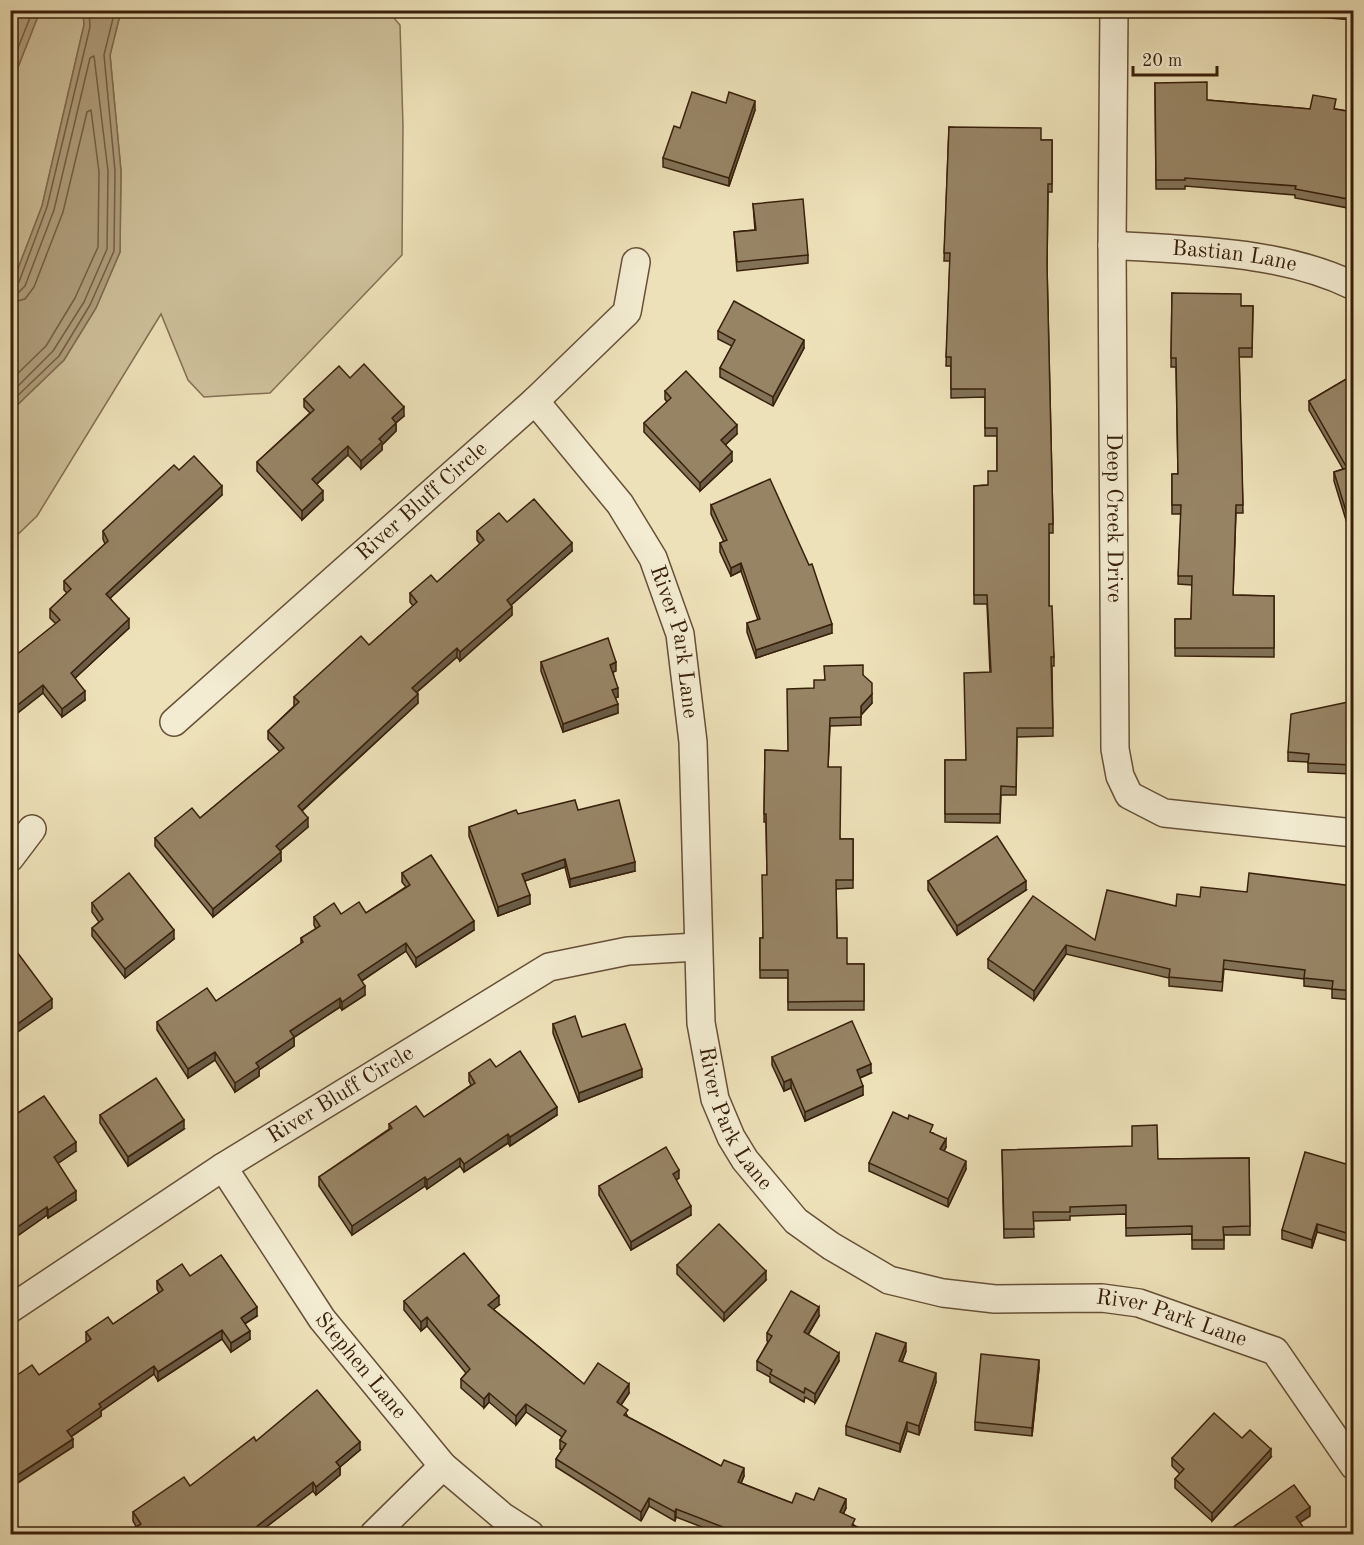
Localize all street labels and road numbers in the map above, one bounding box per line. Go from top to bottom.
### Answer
street label: Bastian Lane [1171,238,1299,276]
street label: Deep Creek Drive [1102,433,1125,603]
street label: River Bluff Circle [353,438,492,565]
street label: River Park Lane [646,563,701,720]
street label: River Bluff Circle [264,1042,417,1148]
street label: River Park Lane [695,1045,776,1194]
street label: River Park Lane [1095,1286,1250,1351]
street label: Stephen Lane [310,1308,411,1423]

